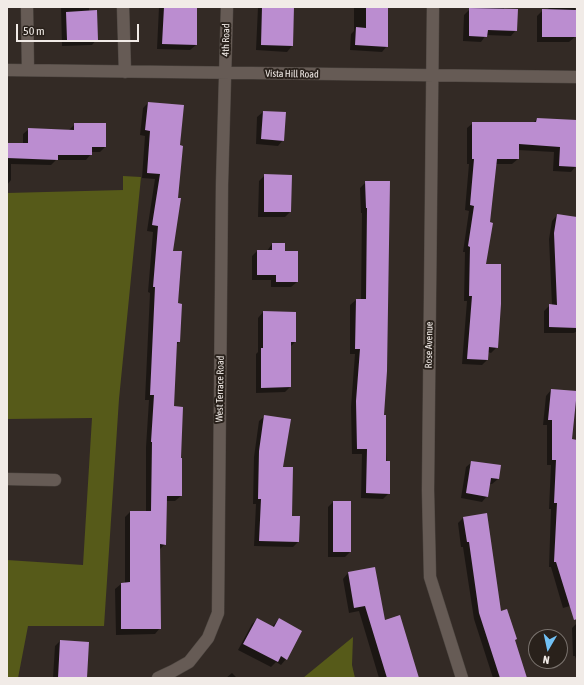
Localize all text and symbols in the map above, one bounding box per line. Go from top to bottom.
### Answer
scale bar [18,16,141,42]
street label: 4th Road [220,23,232,57]
text: 50 m [23,24,45,38]
street label: Vista Hill Road [265,68,319,80]
street label: Rose Avenue [423,321,435,369]
street label: West Terrace Road [213,356,227,422]
north arrow [528,629,568,669]
text: N [542,653,550,666]

